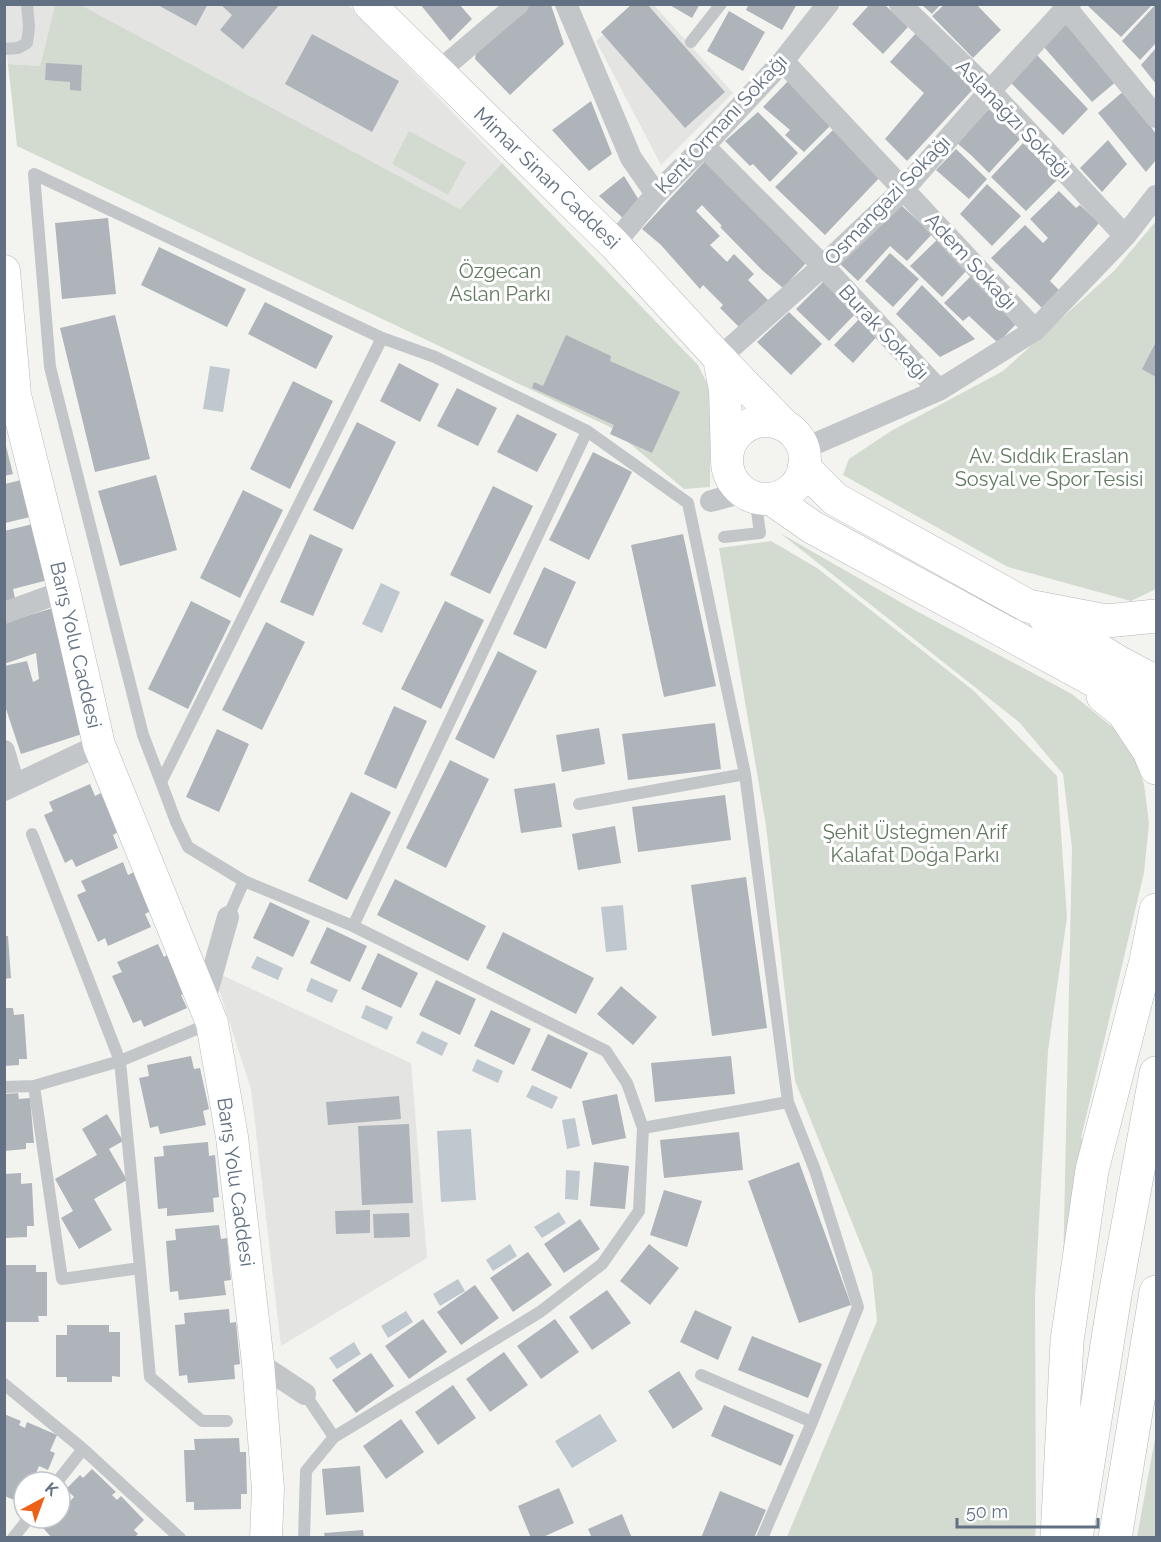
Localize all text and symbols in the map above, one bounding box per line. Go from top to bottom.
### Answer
street label: Kent Ormanı Sokağı [650,49,792,199]
street label: Aslanağzı Sokağı [951,55,1077,183]
street label: Mimar Sinan Caddesi [469,102,625,254]
street label: Osmangazi Sokağı [819,130,955,270]
street label: Adem Sokağı [920,208,1022,314]
park label: Özgecan Aslan Parkı [449,259,551,306]
street label: Burak Sokağı [834,280,934,384]
park label: Av. Sıddık Eraslan Sosyal ve Spor Tesisi [955,444,1143,491]
street label: Barış Yolu Caddesi [45,559,107,731]
park label: Şehit Üsteğmen Arif Kalafat Doğa Parkı [823,820,1009,867]
street label: Barış Yolu Caddesi [212,1096,260,1268]
north arrow [12,1470,72,1530]
text: K [41,1478,62,1500]
scale bar [957,1491,1098,1529]
text: 50 m [966,1501,1008,1522]

